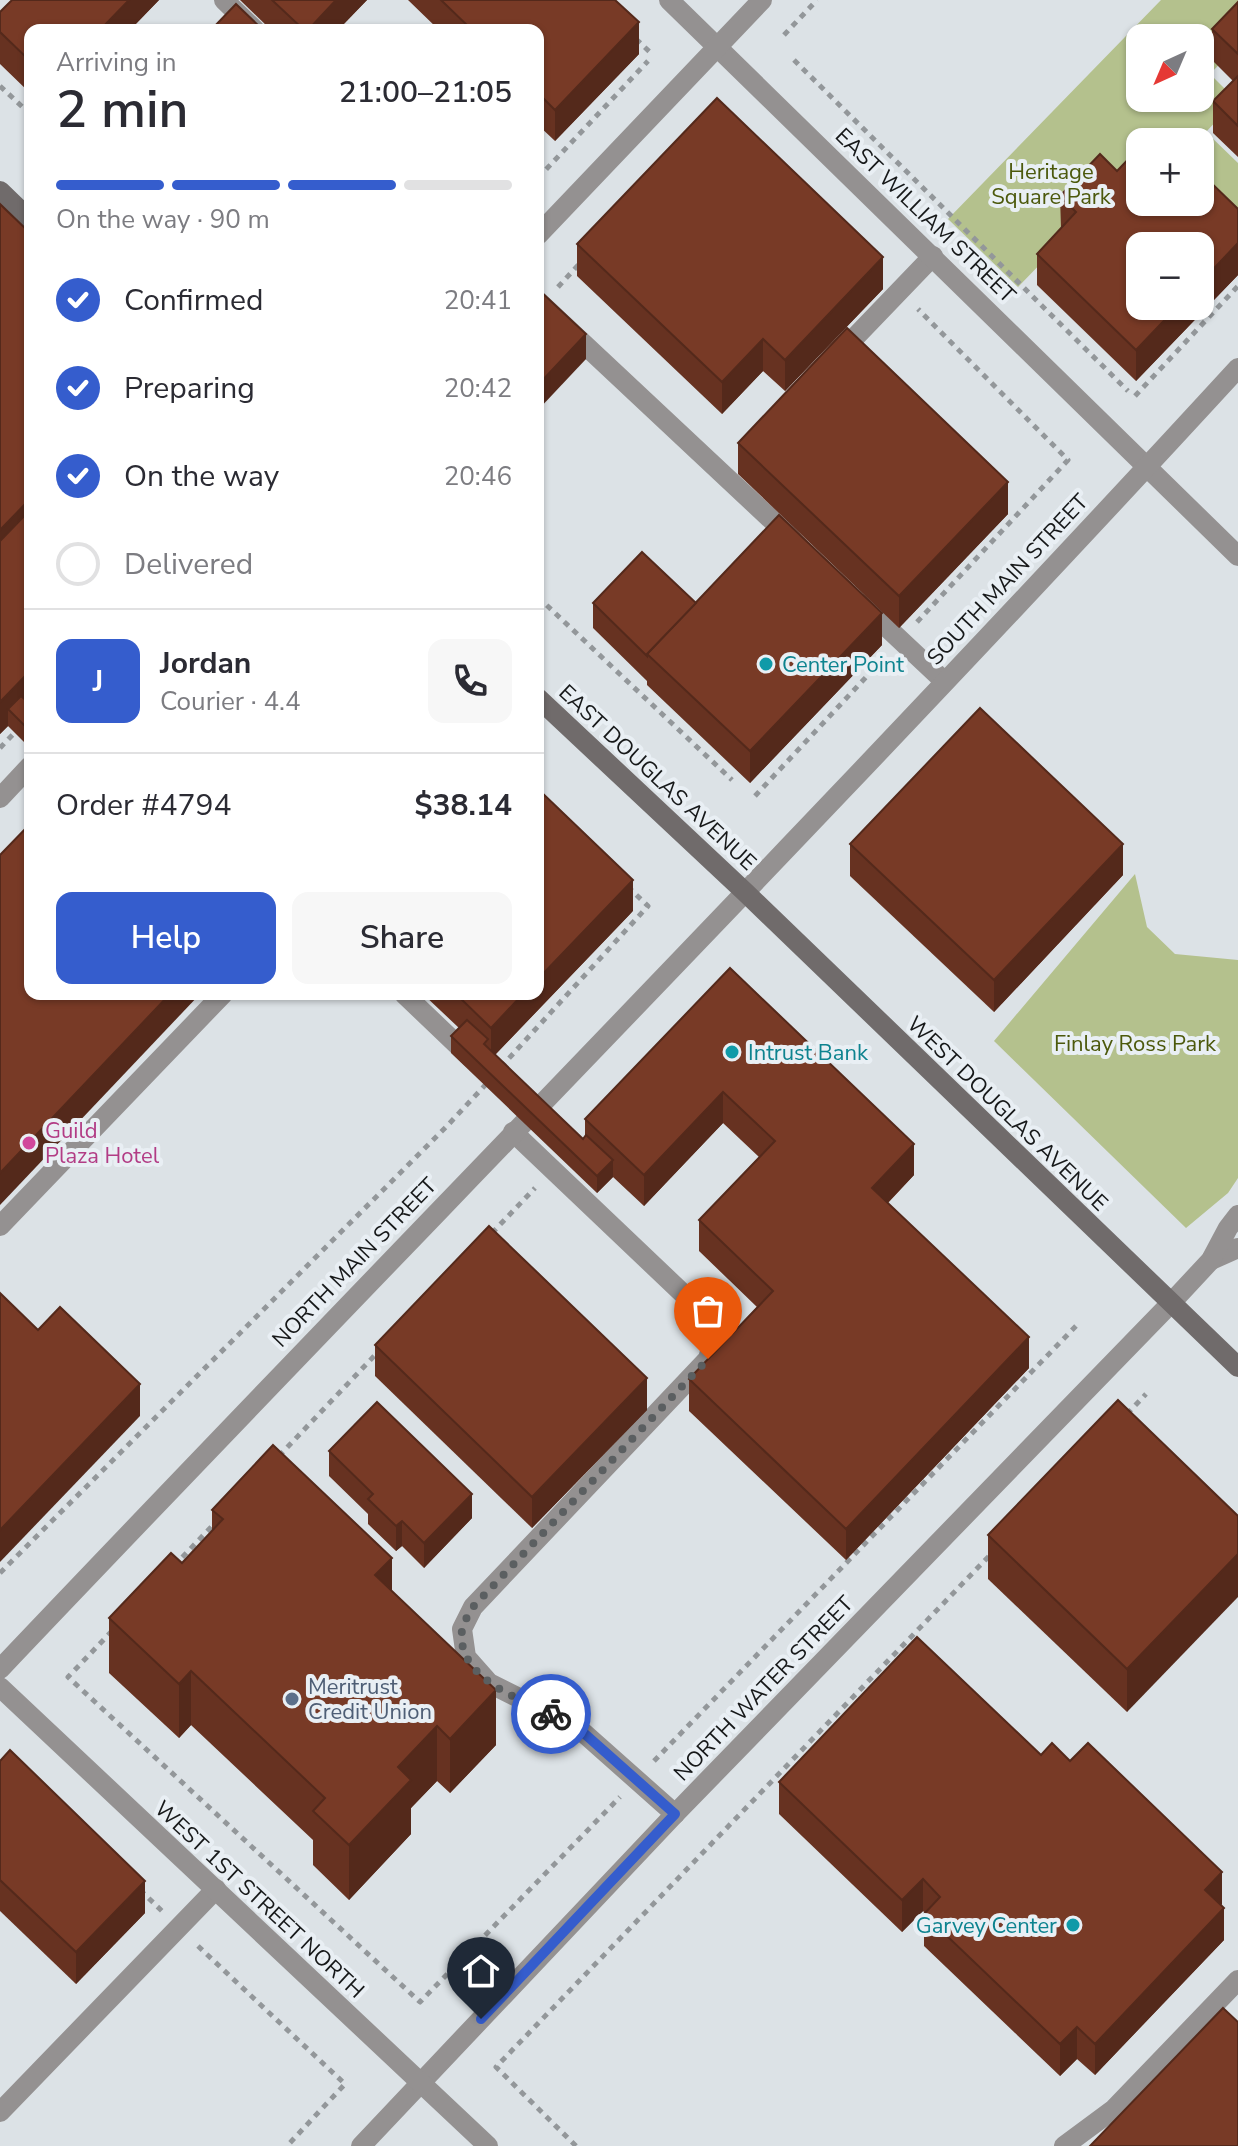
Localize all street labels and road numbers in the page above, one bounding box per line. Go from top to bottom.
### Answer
street label: EAST WILLIAM STREET [829,122,1023,310]
street label: SOUTH MAIN STREET [920,487,1096,672]
street label: EAST DOUGLAS AVENUE [552,678,763,877]
street label: WEST DOUGLAS AVENUE [900,1010,1114,1218]
street label: NORTH MAIN STREET [266,1171,444,1354]
street label: NORTH WATER STREET [667,1589,861,1788]
street label: WEST 1ST STREET NORTH [148,1794,371,2005]

